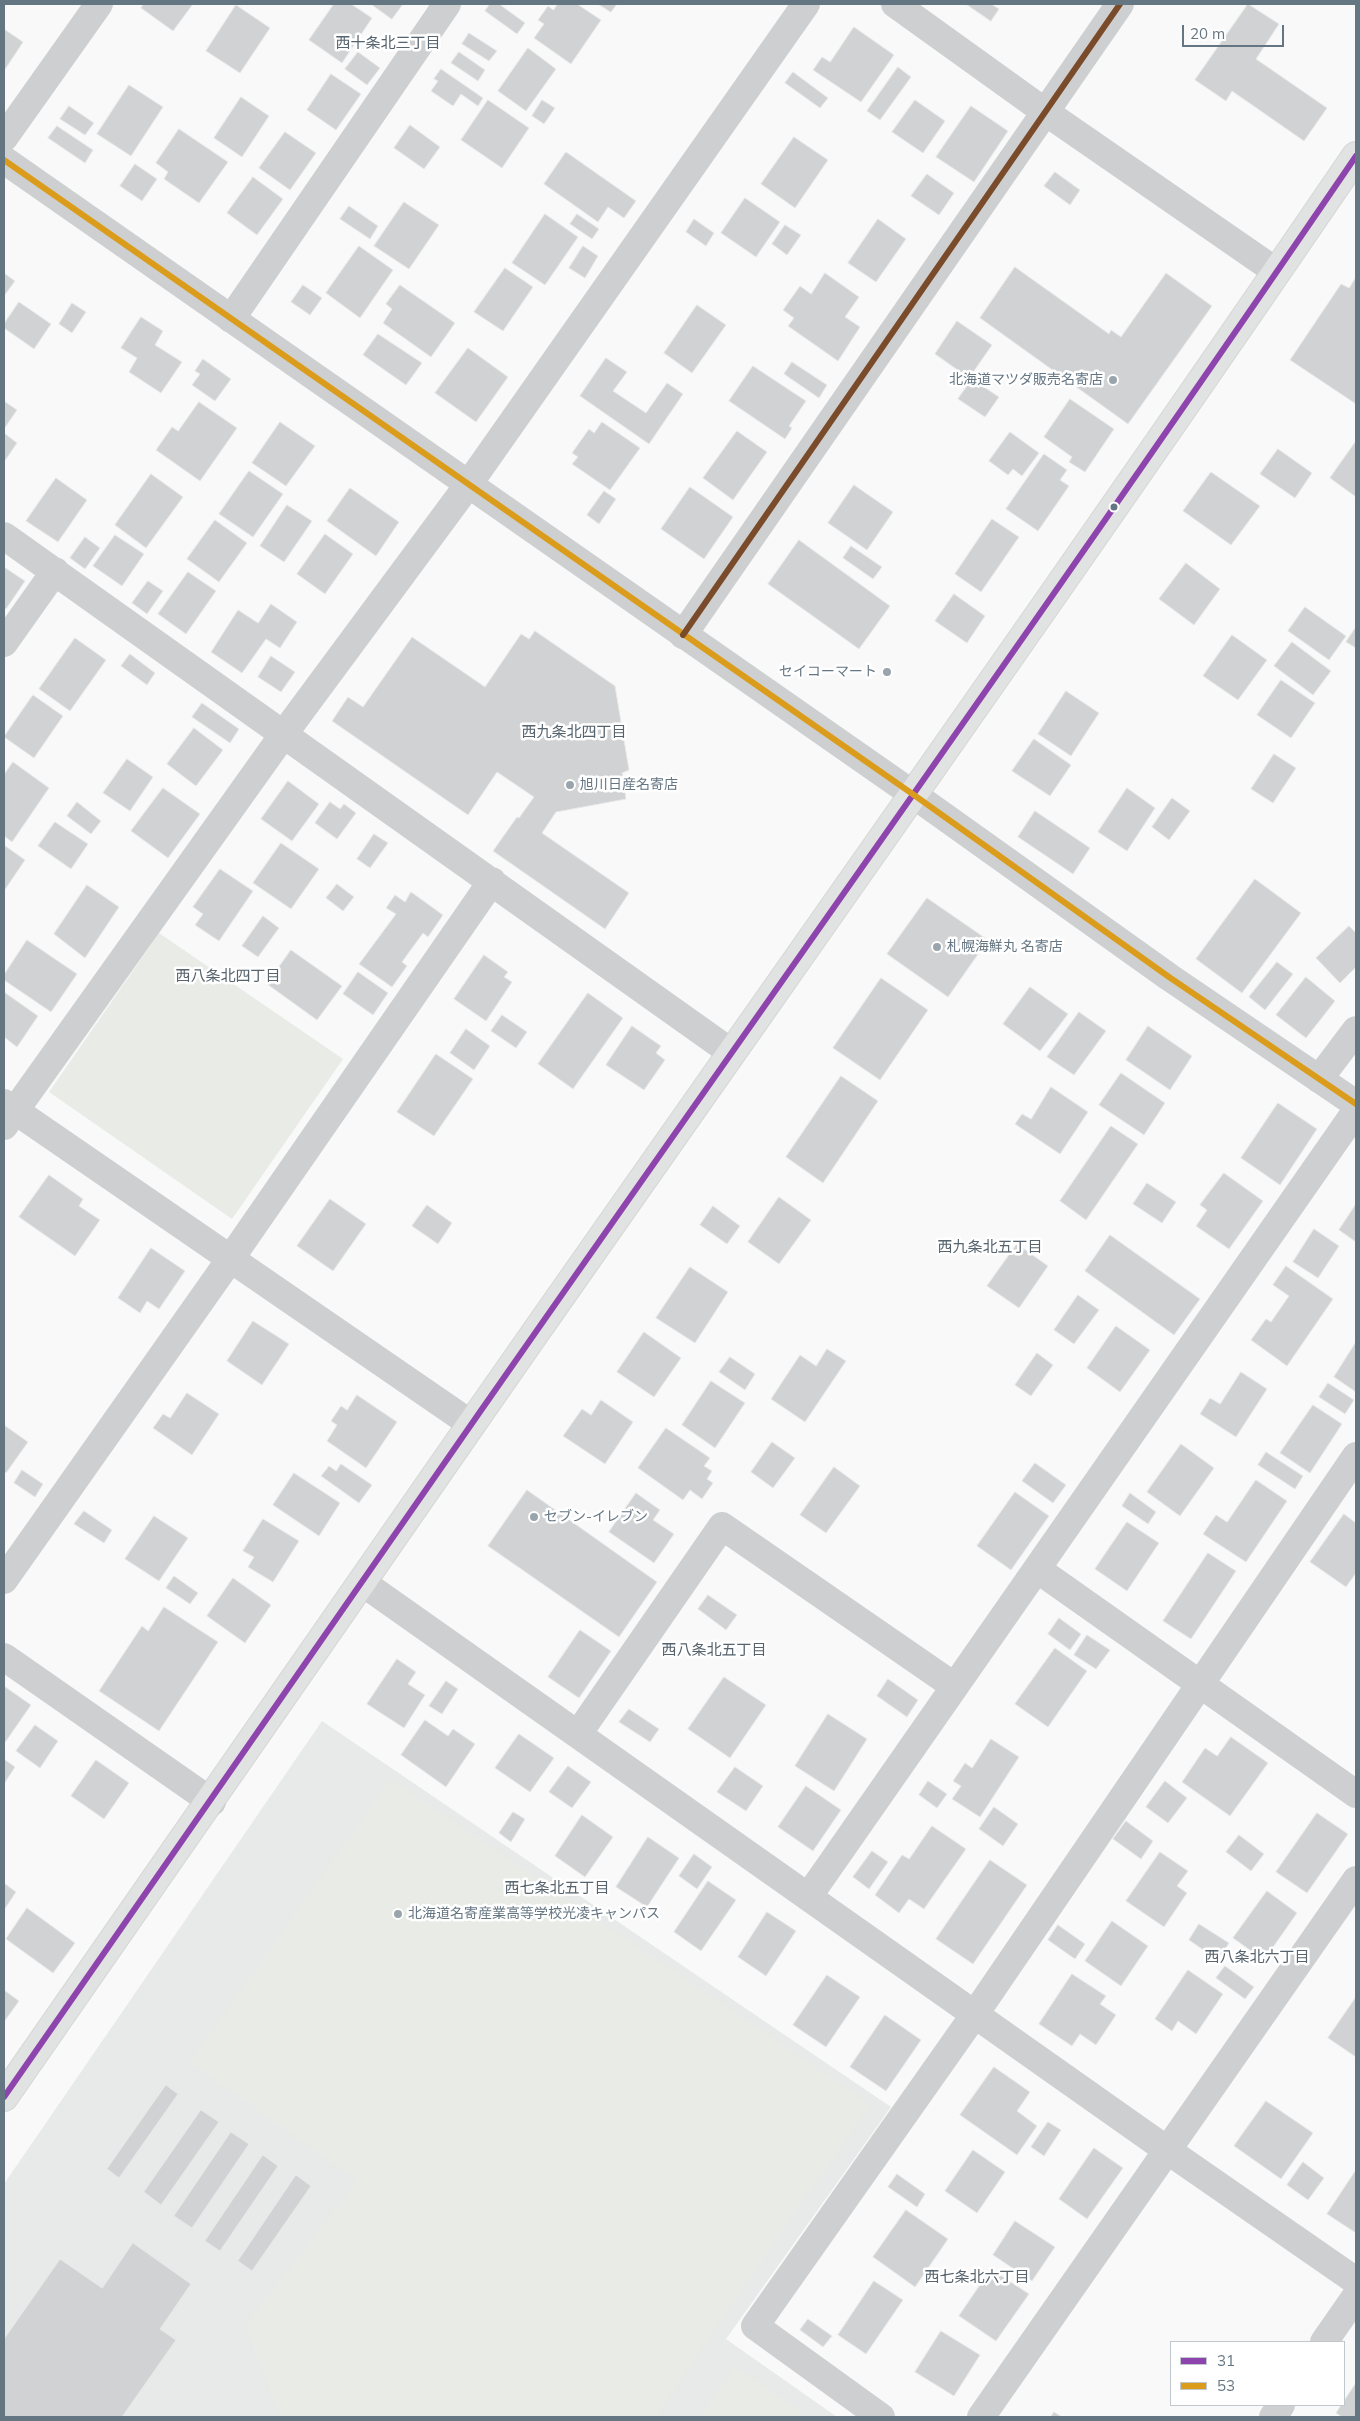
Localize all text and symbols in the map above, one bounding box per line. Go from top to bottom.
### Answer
scale bar [1185,15,1288,47]
text: 20 m [1190,24,1225,43]
district label: 西十条北三丁目 [336,34,440,52]
place label: 北海道マツダ販売名寄店 [949,372,1103,388]
marker: 北海道マツダ販売名寄店 [1107,374,1119,386]
unlabelled marker [1109,502,1119,512]
place label: セイコーマート [779,664,877,680]
marker: セイコーマート [881,666,893,678]
district label: 西九条北四丁目 [522,723,626,741]
place label: 旭川日産名寄店 [580,777,678,793]
marker: 旭川日産名寄店 [564,779,576,791]
place label: 札幌海鮮丸 名寄店 [947,939,1063,955]
marker: 札幌海鮮丸 名寄店 [931,941,943,953]
district label: 西八条北四丁目 [176,967,280,985]
district label: 西九条北五丁目 [938,1238,1042,1256]
place label: セブン-イレブン [544,1509,648,1525]
marker: セブン-イレブン [528,1511,540,1523]
district label: 西八条北五丁目 [662,1641,766,1659]
district label: 西七条北五丁目 [505,1879,609,1897]
place label: 北海道名寄産業高等学校光凌キャンパス [408,1906,660,1922]
marker: 北海道名寄産業高等学校光凌キャンパス [392,1908,404,1920]
district label: 西八条北六丁目 [1205,1948,1309,1966]
district label: 西七条北六丁目 [925,2268,1029,2286]
legend [1170,2341,1345,2406]
text: 31 [1217,2351,1235,2370]
text: 53 [1217,2376,1235,2395]

